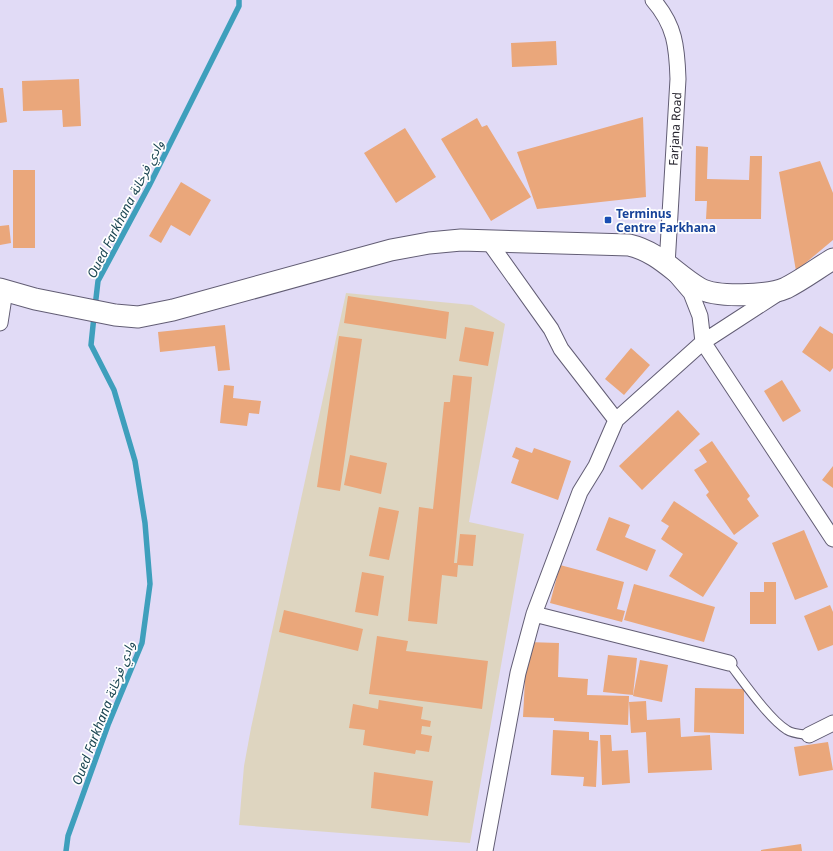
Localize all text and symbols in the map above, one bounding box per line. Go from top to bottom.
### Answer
street label: Farjana Road [665,92,685,166]
water label: Oued Farkhana وادي فرخانة [82,137,170,282]
place label: Terminus Centre Farkhana [616,205,716,236]
marker: Terminus Centre Farkhana [603,215,613,225]
water label: Oued Farkhana وادي فرخانة [67,638,141,788]

